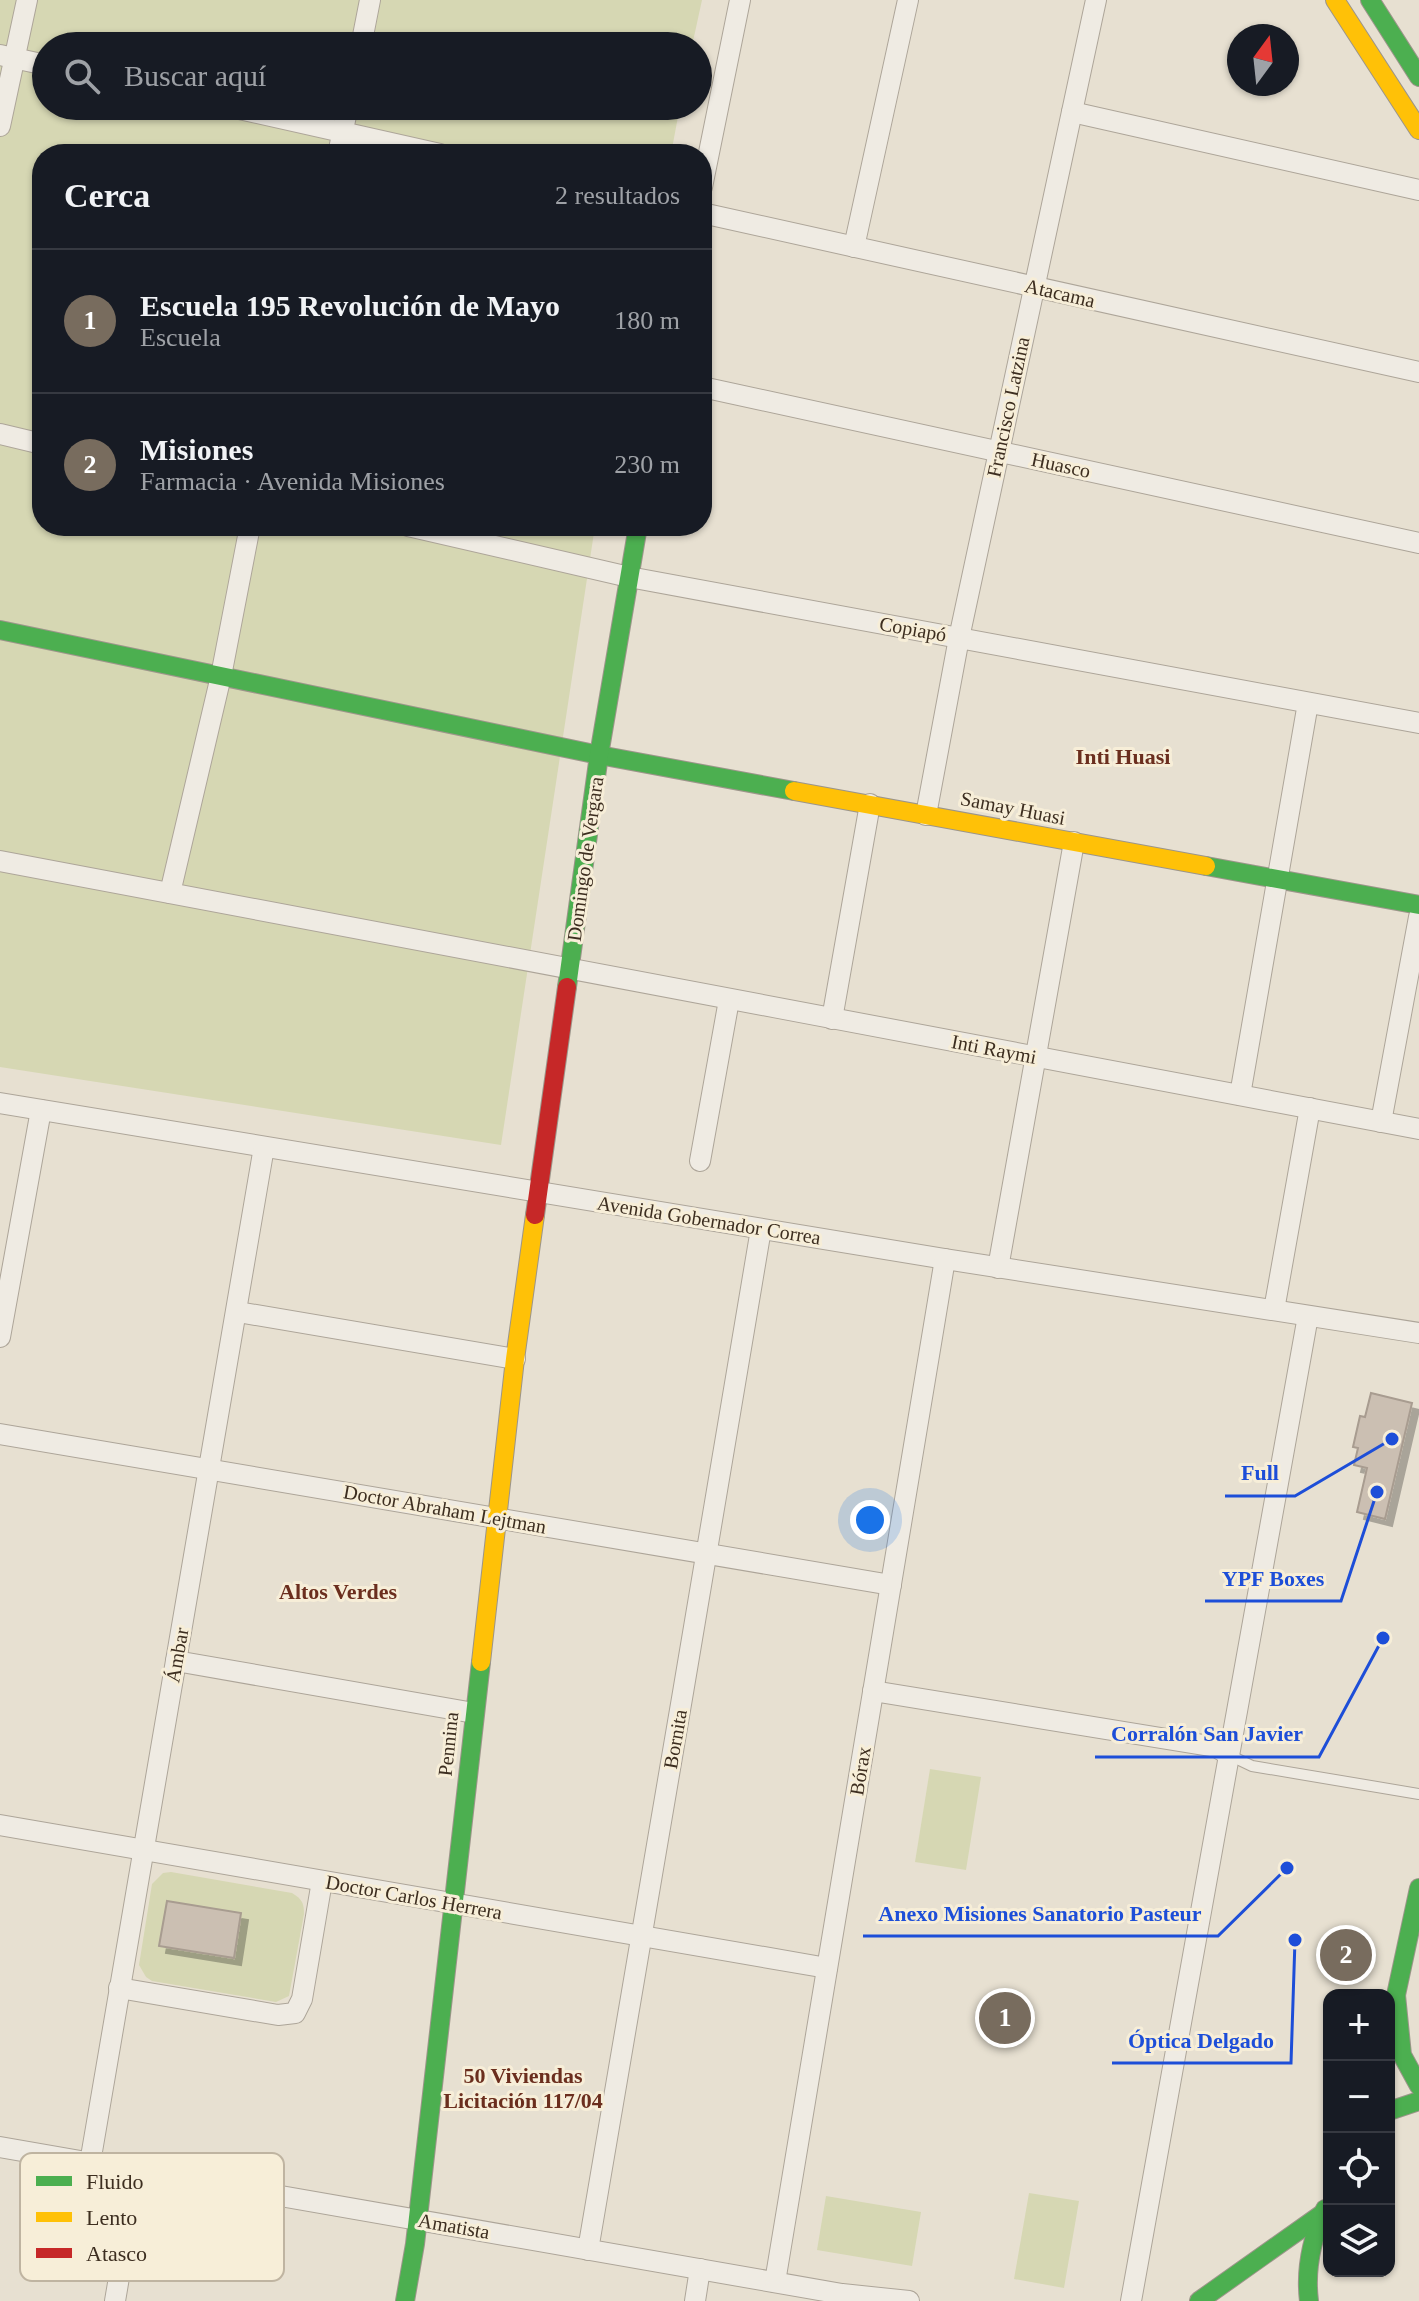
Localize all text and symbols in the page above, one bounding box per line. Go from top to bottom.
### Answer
north arrow [1227,24,1299,96]
search box [32,32,712,120]
icon: search [60,54,104,98]
text: Buscar aquí [124,59,266,92]
text: Cerca [64,177,150,214]
text: 2 resultados [555,181,680,210]
street label: Atacama [1023,274,1097,312]
text: Escuela 195 Revolución de Mayo [140,289,560,322]
text: 1 [84,306,97,335]
text: 180 m [614,306,680,335]
text: Escuela [140,323,221,352]
street label: Francisco Latzina [982,335,1034,479]
text: Misiones [140,433,253,466]
street label: Huasco [1029,448,1093,482]
text: 2 [84,450,97,479]
text: 230 m [614,450,680,479]
text: Farmacia · Avenida Misiones [140,467,445,496]
street label: Copiapó [878,612,948,647]
district label: Inti Huasi [1076,744,1170,769]
street label: Domingo de Vergara [563,775,608,943]
street label: Samay Huasi [959,787,1068,830]
street label: Inti Raymi [949,1030,1039,1069]
street label: Avenida Gobernador Correa [596,1191,823,1249]
callout: Full [1225,1450,1295,1496]
text: Full [1241,1460,1279,1485]
street label: Doctor Abraham Lejtman [342,1480,548,1539]
your location [850,1500,890,1540]
callout: YPF Boxes [1205,1555,1341,1601]
text: YPF Boxes [1222,1566,1325,1591]
district label: Altos Verdes [279,1579,397,1604]
street label: Ámbar [161,1625,193,1684]
street label: Bornita [659,1707,691,1770]
street label: Pennina [434,1711,462,1777]
callout: Corralón San Javier [1095,1711,1319,1757]
text: Corralón San Javier [1111,1721,1303,1746]
street label: Bórax [845,1745,875,1797]
street label: Doctor Carlos Herrera [324,1871,504,1923]
callout: Anexo Misiones Sanatorio Pasteur [863,1890,1218,1936]
text: Anexo Misiones Sanatorio Pasteur [878,1901,1202,1926]
pin: 2 [1320,1925,1372,1985]
pin: 1 [979,1988,1031,2048]
map controls [1323,1989,1395,2277]
button: + [1323,1989,1395,2061]
callout: Óptica Delgado [1112,2017,1291,2063]
text: Óptica Delgado [1128,2028,1274,2053]
button: − [1323,2061,1395,2133]
district label: 50 Viviendas Licitación 117/04 [443,2063,603,2113]
button: locate [1323,2133,1395,2205]
legend [20,2153,284,2281]
text: Fluido [86,2169,143,2194]
text: Lento [86,2205,137,2230]
button: layers [1323,2205,1395,2277]
street label: Amatista [417,2209,492,2243]
text: Atasco [86,2241,147,2266]

